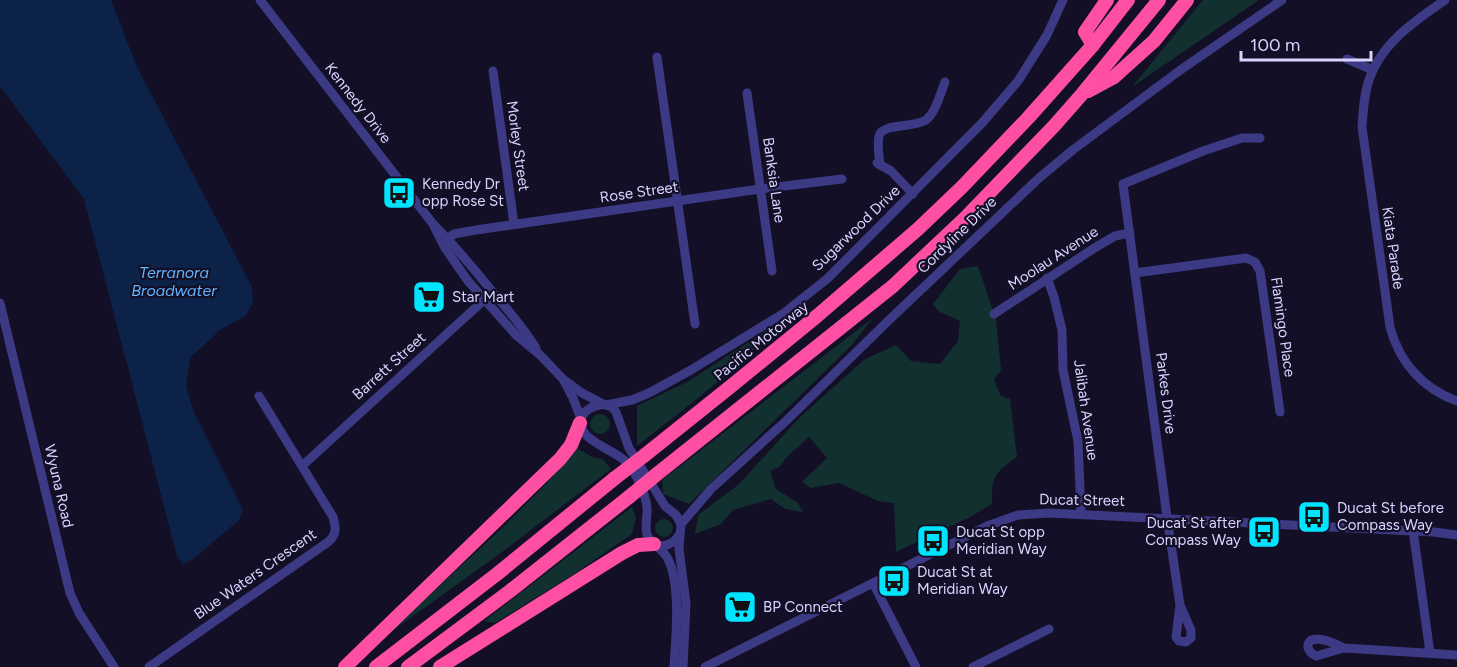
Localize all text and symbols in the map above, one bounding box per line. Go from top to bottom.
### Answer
scale bar [1241,24,1372,62]
text: 100 m [1250,34,1300,56]
street label: Kennedy Drive [321,59,395,147]
street label: Morley Street [503,100,533,193]
street label: Banksia Lane [759,136,789,224]
bus stop icon: Kennedy Dr opp Rose St [381,175,417,211]
place label: Kennedy Dr opp Rose St [422,175,504,210]
street label: Rose Street [599,178,680,206]
street label: Sugarwood Drive [808,181,904,275]
street label: Cordyline Drive [914,193,1000,277]
street label: Kiata Parade [1378,206,1408,290]
street label: Moolau Avenue [1005,222,1101,294]
water label: Terranora Broadwater [131,263,217,300]
street label: Flamingo Place [1267,276,1299,378]
supermarket icon: Star Mart [411,279,447,315]
place label: Star Mart [452,288,515,306]
street label: Pacific Motorway [710,297,812,385]
street label: Barrett Street [349,328,430,404]
street label: Parkes Drive [1152,351,1180,435]
street label: Jalibah Avenue [1070,359,1102,461]
street label: Wyuna Road [41,443,77,529]
street label: Ducat Street [1039,490,1125,510]
bus stop icon: Ducat St before Compass Way [1296,499,1332,535]
place label: Ducat St before Compass Way [1337,499,1444,534]
place label: Ducat St after Compass Way [1145,514,1241,549]
bus stop icon: Ducat St after Compass Way [1246,514,1282,550]
bus stop icon: Ducat St opp Meridian Way [915,523,951,559]
place label: Ducat St opp Meridian Way [956,523,1047,558]
street label: Blue Waters Crescent [190,525,320,623]
bus stop icon: Ducat St at Meridian Way [876,563,912,599]
place label: Ducat St at Meridian Way [917,563,1008,598]
supermarket icon: BP Connect [722,589,758,625]
place label: BP Connect [763,598,843,616]

